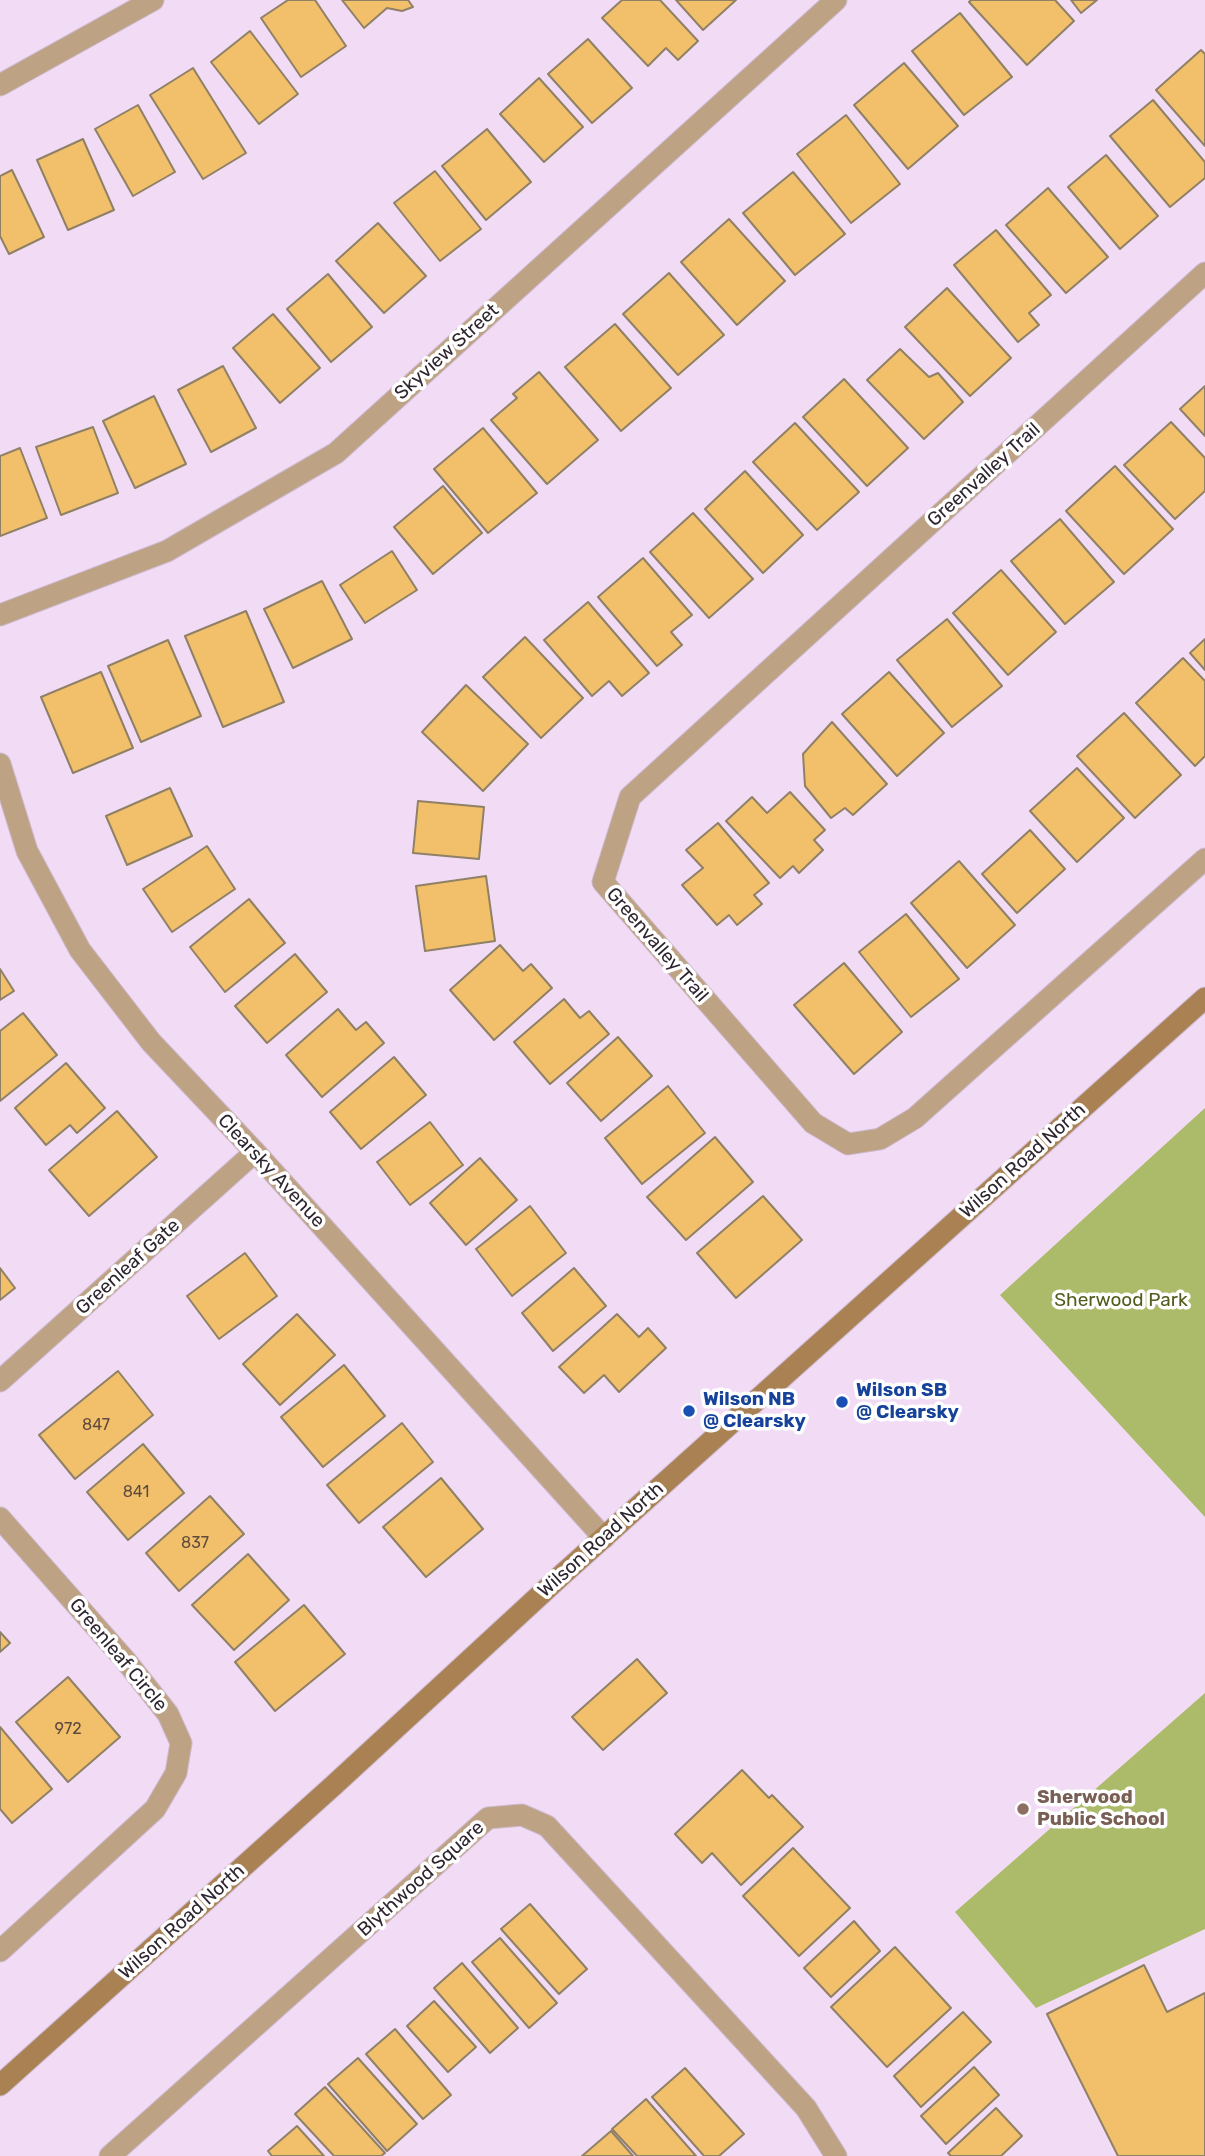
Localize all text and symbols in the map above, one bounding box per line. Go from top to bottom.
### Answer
street label: Skyview Street [390,299,504,405]
street label: Greenvalley Trail [923,418,1045,532]
street label: Greenvalley Trail [601,883,713,1007]
street label: Wilson Road North [955,1099,1091,1223]
street label: Clearsky Avenue [213,1110,329,1232]
street label: Greenleaf Gate [71,1214,185,1320]
park label: Sherwood Park [1054,1290,1188,1312]
place label: Wilson SB @ Clearsky [856,1380,959,1424]
place label: Wilson NB @ Clearsky [703,1389,806,1433]
marker: Wilson SB @ Clearsky [834,1394,850,1410]
marker: Wilson NB @ Clearsky [681,1403,697,1419]
house number: 847 [82,1415,110,1435]
street label: Wilson Road North [533,1478,669,1602]
house number: 841 [123,1482,149,1502]
house number: 837 [181,1533,209,1553]
street label: Greenleaf Circle [64,1594,172,1716]
house number: 972 [54,1719,82,1739]
place label: Sherwood Public School [1037,1787,1165,1831]
marker: Sherwood Public School [1015,1801,1031,1817]
street label: Blythwood Square [353,1816,489,1942]
street label: Wilson Road North [114,1860,250,1984]

